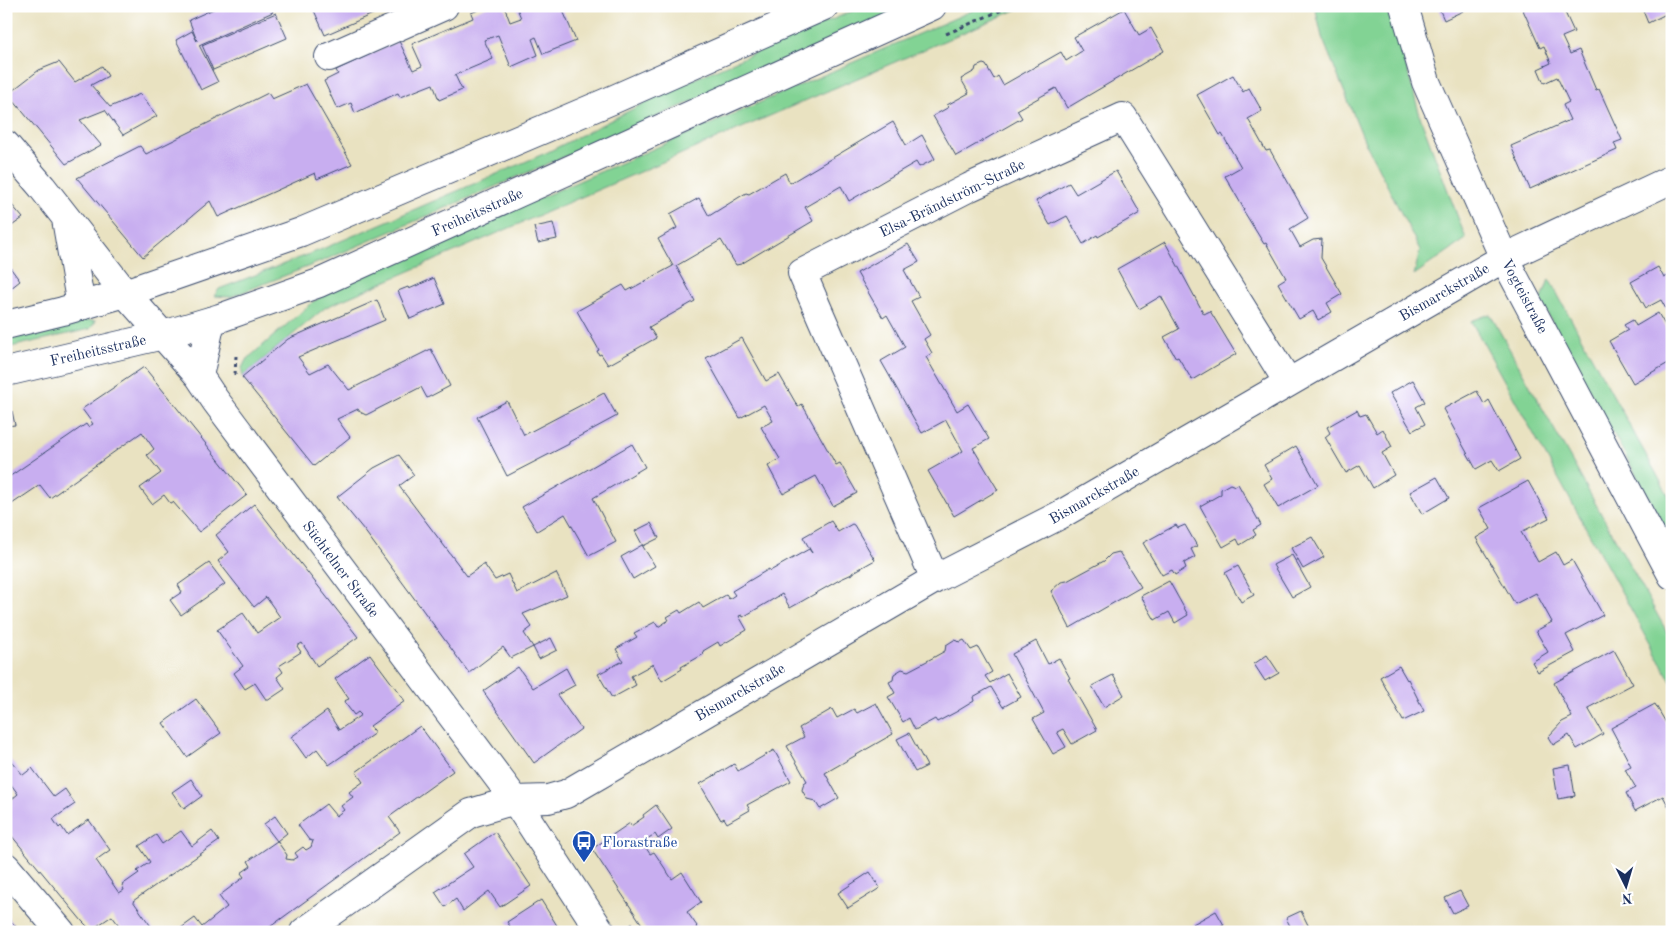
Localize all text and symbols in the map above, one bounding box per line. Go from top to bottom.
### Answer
street label: Elsa-Brändström-Straße [878,158,1028,241]
street label: Freiheitsstraße [430,187,526,240]
street label: Vogteistraße [1498,257,1550,337]
street label: Bismarckstraße [1397,262,1492,325]
street label: Freiheitsstraße [49,333,148,370]
street label: Bismarckstraße [1047,465,1142,528]
street label: Süchtelner Straße [299,519,381,621]
street label: Bismarckstraße [693,662,788,725]
bus stop icon: Florastraße [571,829,597,863]
place label: Florastraße [602,836,677,851]
north arrow [1600,860,1650,910]
text: N [1621,891,1633,905]

